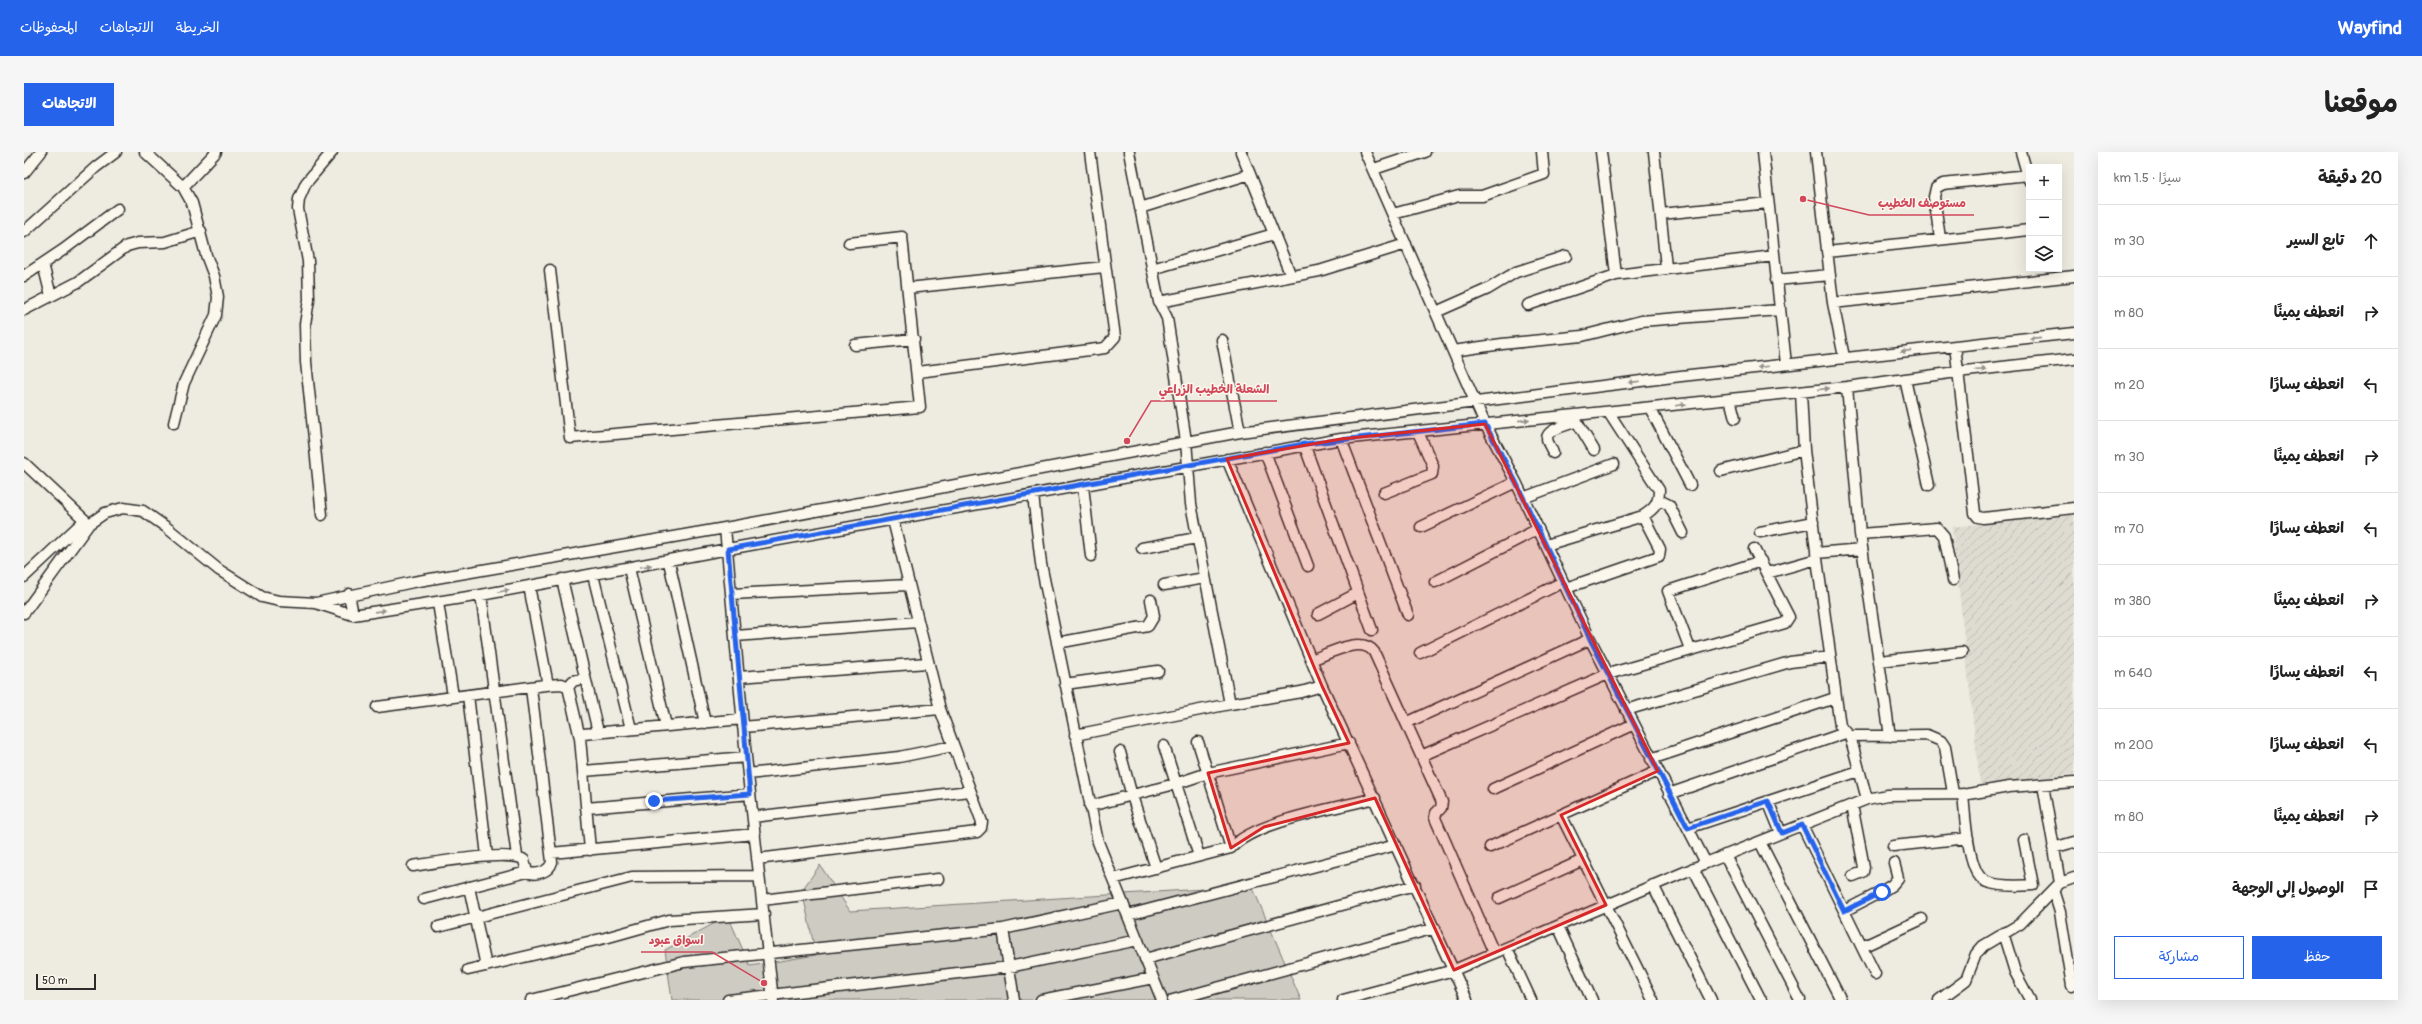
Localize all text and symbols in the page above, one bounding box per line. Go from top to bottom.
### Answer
text: Wayfind [2338,16,2402,40]
text: المحفوظات [20,19,78,36]
text: الاتجاهات [100,19,154,36]
text: الخريطة [176,19,219,36]
button: الاتجاهات [24,83,114,126]
text: موقعنا [2324,86,2398,121]
map controls [2026,164,2062,272]
button: + [2026,164,2062,200]
text: 20 دقيقة [2318,167,2382,188]
text: سيرًا · 1.5 km [2114,170,2181,186]
callout: مستوصف الخطيب [1869,191,1974,215]
text: مستوصف الخطيب [1878,196,1966,211]
button: − [2026,200,2062,236]
icon: ahead [2360,230,2382,252]
text: تابع السير [2287,231,2344,250]
text: 30 m [2114,233,2145,249]
button: layers [2026,236,2062,272]
icon: right [2360,302,2382,324]
text: انعطف يمينًا [2274,303,2344,322]
text: 80 m [2114,305,2144,321]
one-way arrow [2029,334,2041,341]
one-way arrow [1900,348,1912,354]
one-way arrow [1757,363,1769,370]
one-way arrow [1975,367,1987,374]
icon: left [2360,374,2382,396]
text: انعطف يسارًا [2270,375,2344,394]
callout: الشعلة الخطيب الزراعي [1151,377,1277,401]
text: 20 m [2114,377,2145,393]
one-way arrow [1628,379,1640,385]
text: الشعلة الخطيب الزراعي [1159,382,1269,400]
one-way arrow [1818,386,1831,393]
one-way arrow [1675,402,1687,408]
one-way arrow [1518,417,1530,423]
icon: right [2360,446,2382,468]
text: انعطف يمينًا [2274,447,2344,466]
text: 30 m [2114,449,2145,465]
icon: left [2360,518,2382,540]
text: انعطف يسارًا [2270,519,2344,538]
text: 70 m [2114,521,2144,537]
one-way arrow [640,562,652,568]
one-way arrow [498,588,510,594]
icon: right [2360,590,2382,612]
text: انعطف يمينًا [2274,591,2344,610]
text: 380 m [2114,593,2151,609]
one-way arrow [374,608,386,614]
icon: left [2360,662,2382,684]
text: انعطف يسارًا [2270,663,2344,682]
text: 640 m [2114,665,2152,681]
icon: left [2360,734,2382,756]
text: انعطف يسارًا [2270,735,2344,754]
text: 200 m [2114,737,2153,753]
route end [645,792,663,810]
icon: right [2360,806,2382,828]
text: انعطف يمينًا [2274,807,2344,826]
text: 80 m [2114,809,2144,825]
icon: arrive [2360,878,2382,900]
text: الوصول إلى الوجهة [2232,879,2344,898]
route start [1873,883,1891,901]
callout: اسواق عبود [641,928,712,952]
text: اسواق عبود [649,933,703,948]
button: مشاركة [2114,936,2244,979]
button: حفظ [2252,936,2382,979]
scale bar [36,972,96,991]
text: 50 m [42,974,68,987]

